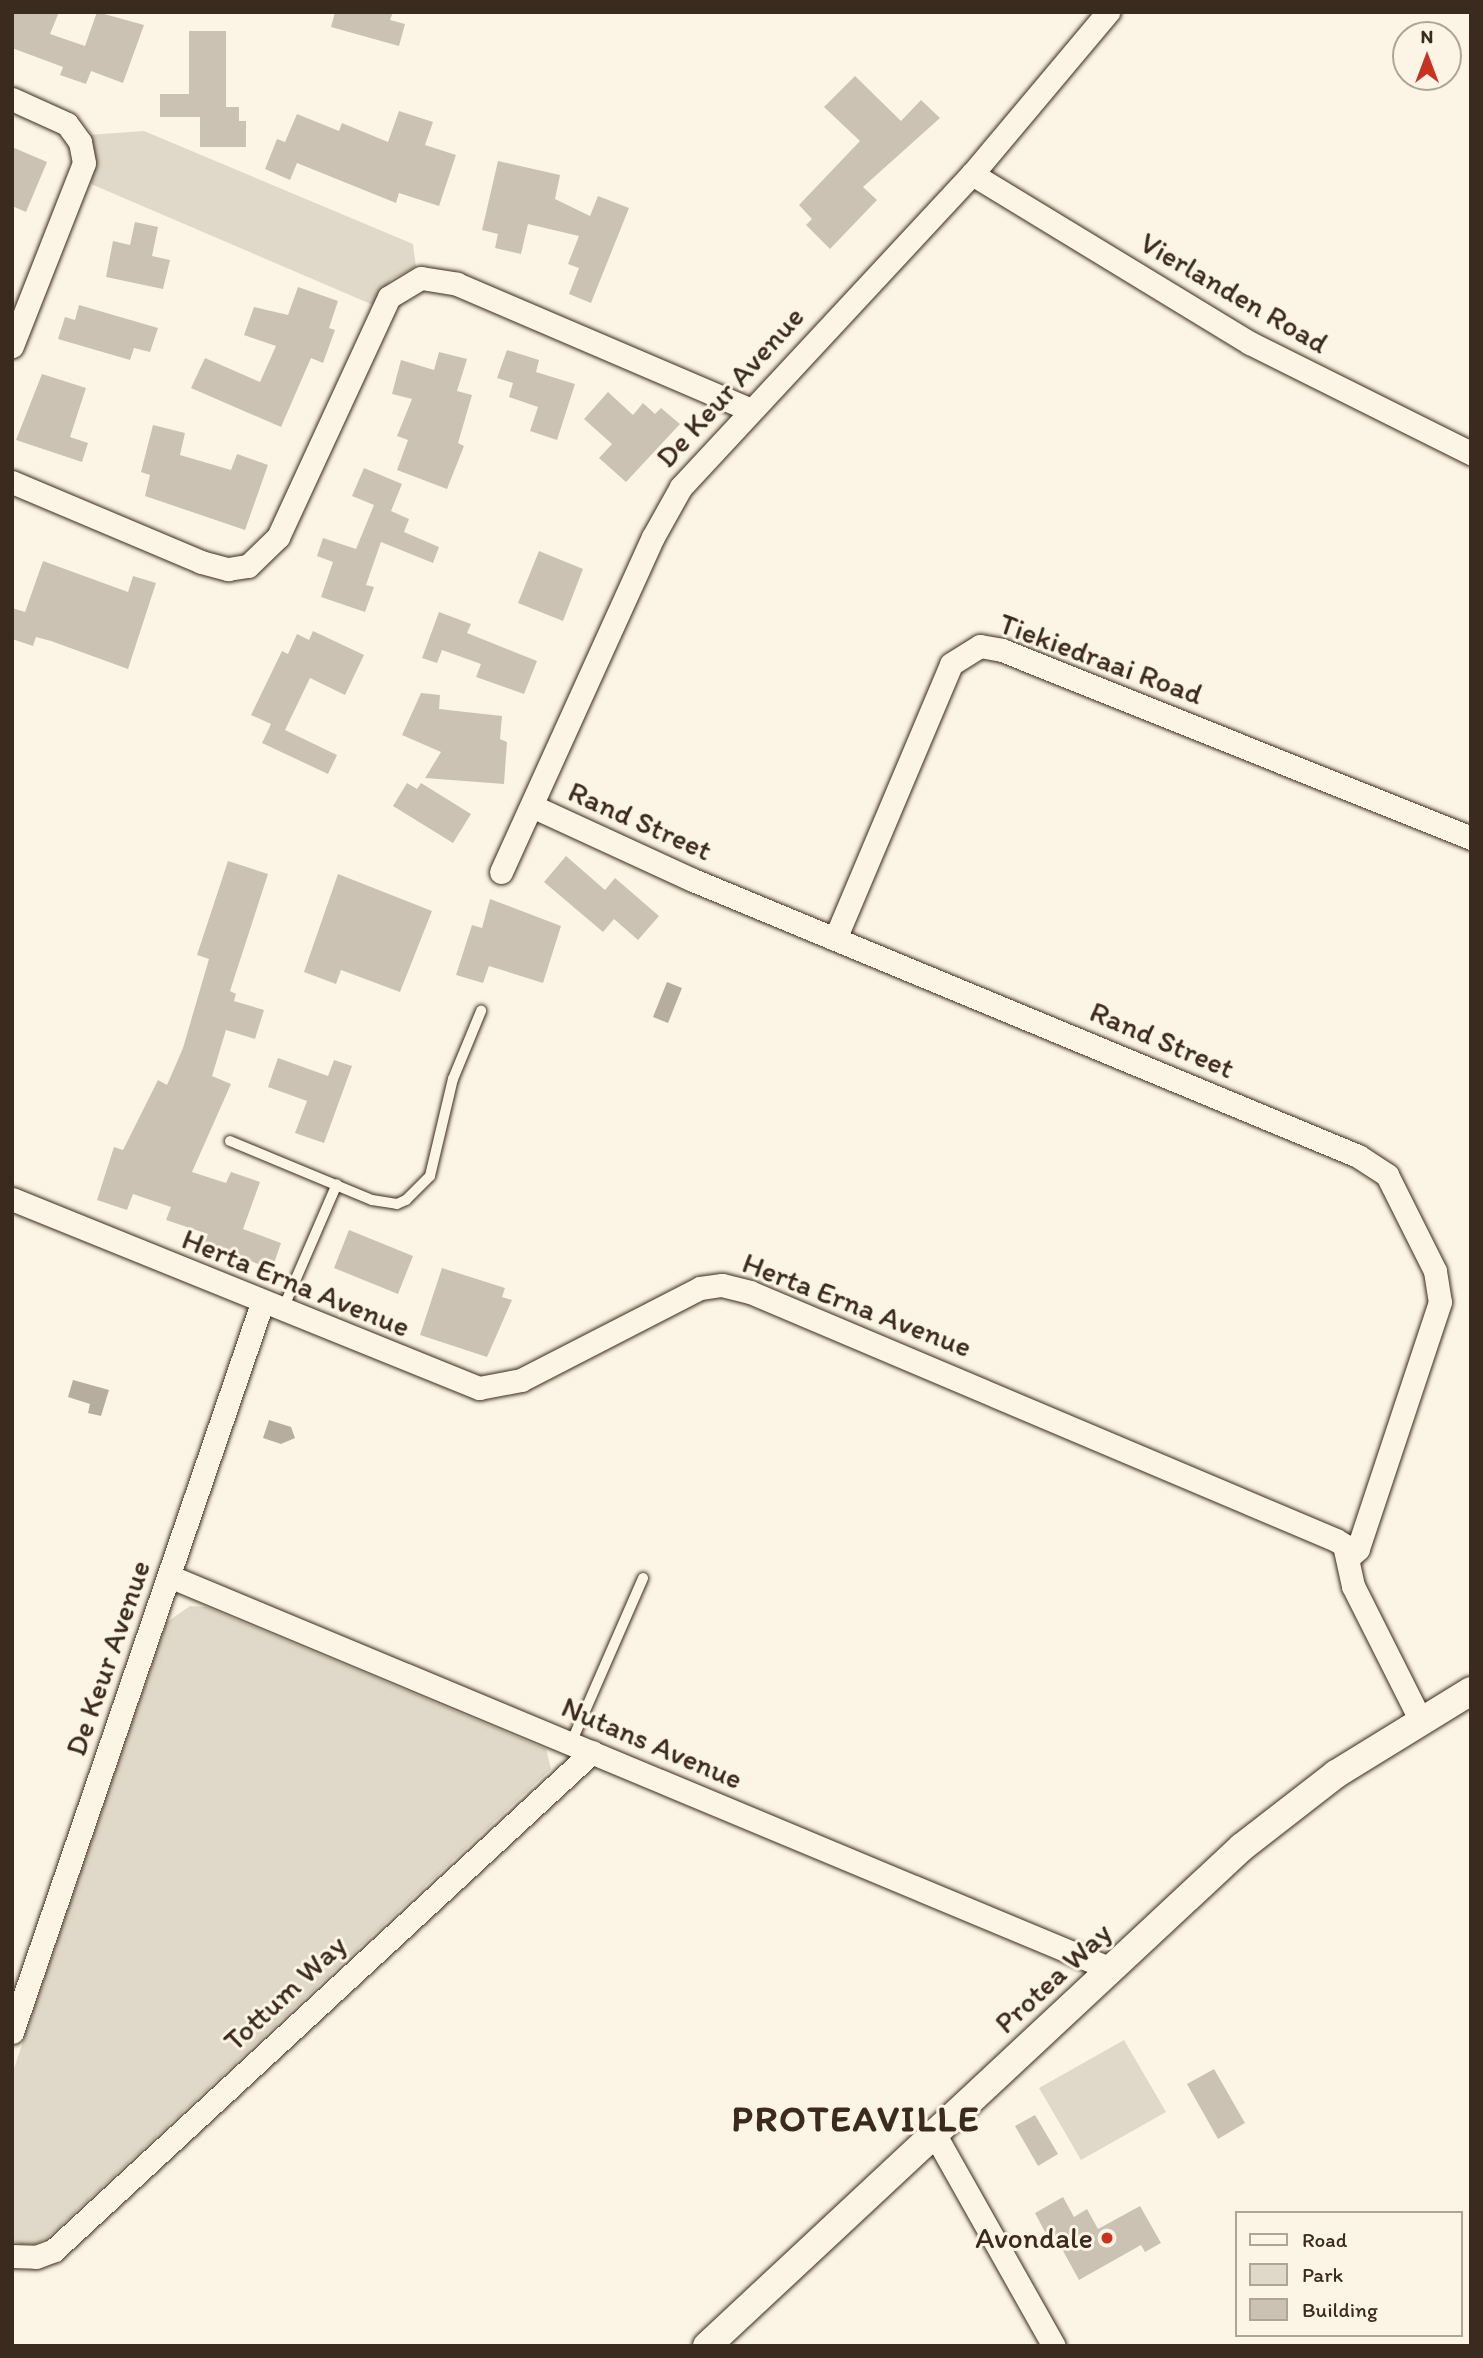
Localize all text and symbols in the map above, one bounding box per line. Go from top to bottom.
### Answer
north arrow [1392,21,1462,91]
text: N [1421,25,1433,48]
street label: Vierlanden Road [1134,225,1334,361]
street label: De Keur Avenue [649,300,811,474]
street label: Tiekiedraai Road [995,606,1207,712]
street label: Rand Street [563,773,717,869]
street label: Rand Street [1085,994,1239,1086]
street label: Herta Erna Avenue [178,1221,414,1345]
street label: Herta Erna Avenue [738,1245,976,1365]
street label: De Keur Avenue [58,1556,158,1760]
street label: Nutans Avenue [556,1689,748,1797]
street label: Protea Way [987,1915,1119,2041]
street label: Tottum Way [217,1928,353,2058]
district label: PROTEAVILLE [732,2096,980,2140]
legend [1234,2211,1462,2337]
place label: Avondale [975,2220,1093,2256]
text: Road [1302,2227,1347,2252]
marker: Avondale [1099,2230,1115,2246]
text: Park [1302,2262,1343,2287]
text: Building [1302,2297,1378,2322]

